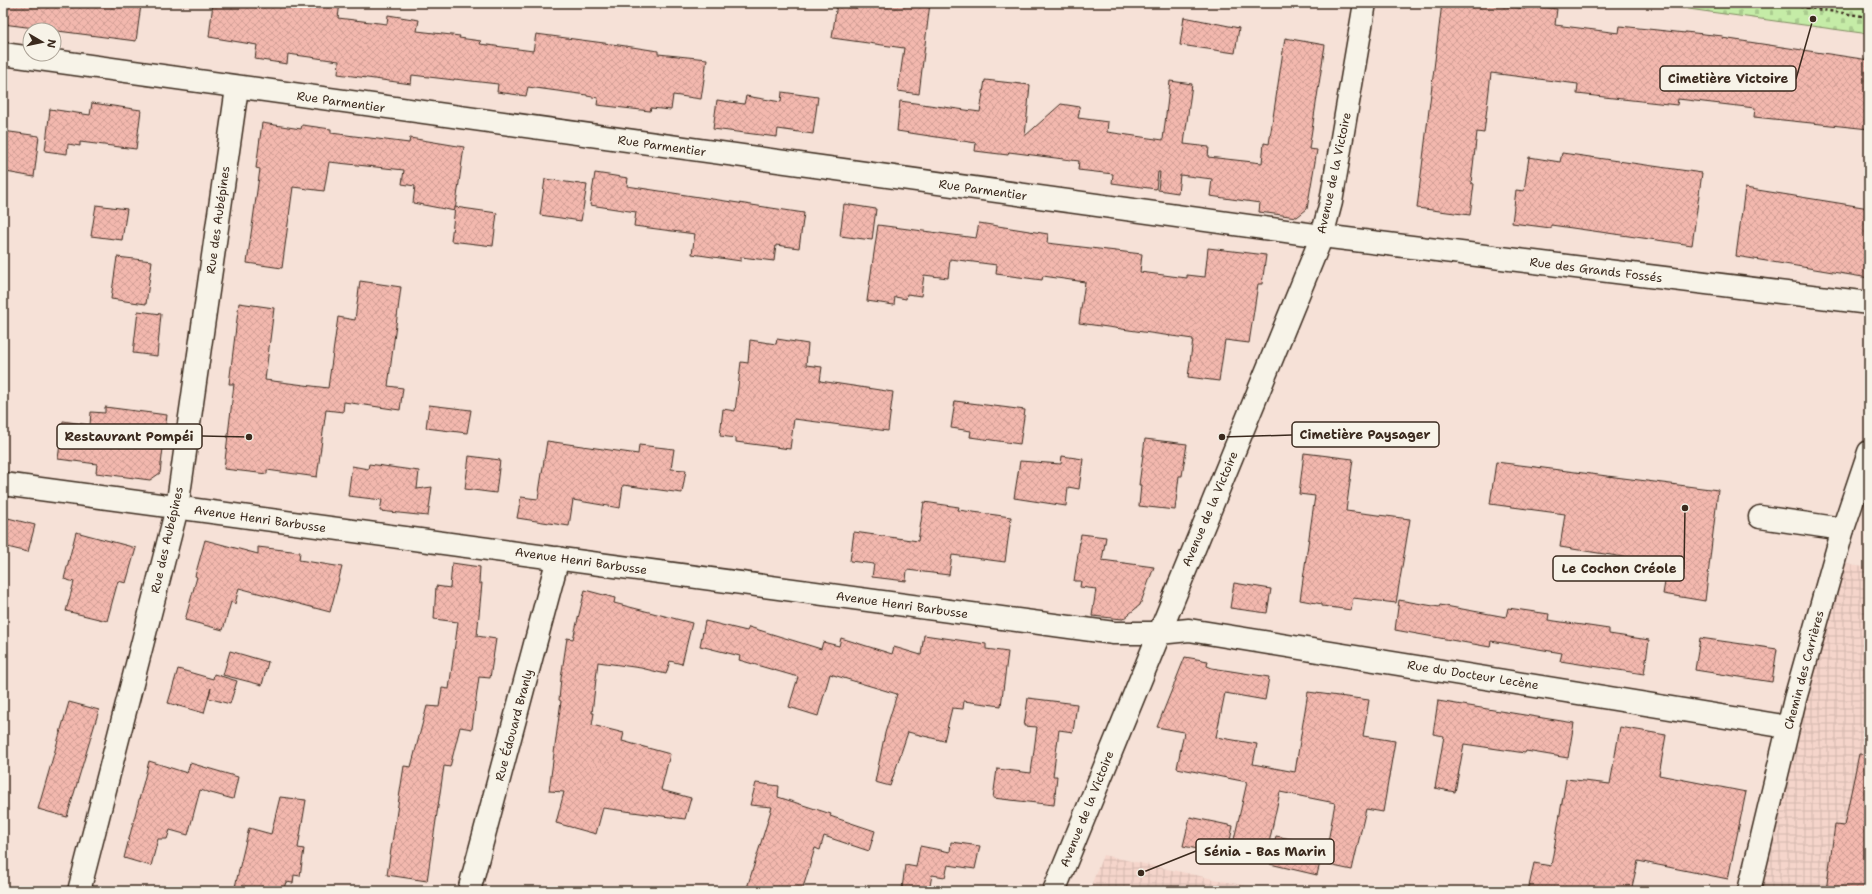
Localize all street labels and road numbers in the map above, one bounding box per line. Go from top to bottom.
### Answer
street label: Rue Parmentier [296,88,387,116]
street label: Avenue de la Victoire [1313,111,1355,235]
street label: Rue Parmentier [617,132,708,160]
street label: Rue des Aubépines [202,165,234,275]
street label: Rue Parmentier [938,176,1029,204]
street label: Rue des Grands Fossés [1529,254,1663,286]
street label: Avenue de la Victoire [1178,449,1242,569]
street label: Rue des Aubépines [147,485,187,595]
street label: Avenue Henri Barbusse [193,502,327,536]
street label: Avenue Henri Barbusse [514,544,648,578]
street label: Avenue Henri Barbusse [835,588,969,622]
street label: Chemin des Carrières [1780,609,1828,731]
street label: Rue du Docteur Lecène [1406,657,1540,693]
street label: Rue Édouard Branly [491,667,537,783]
street label: Avenue de la Victoire [1056,748,1118,869]

